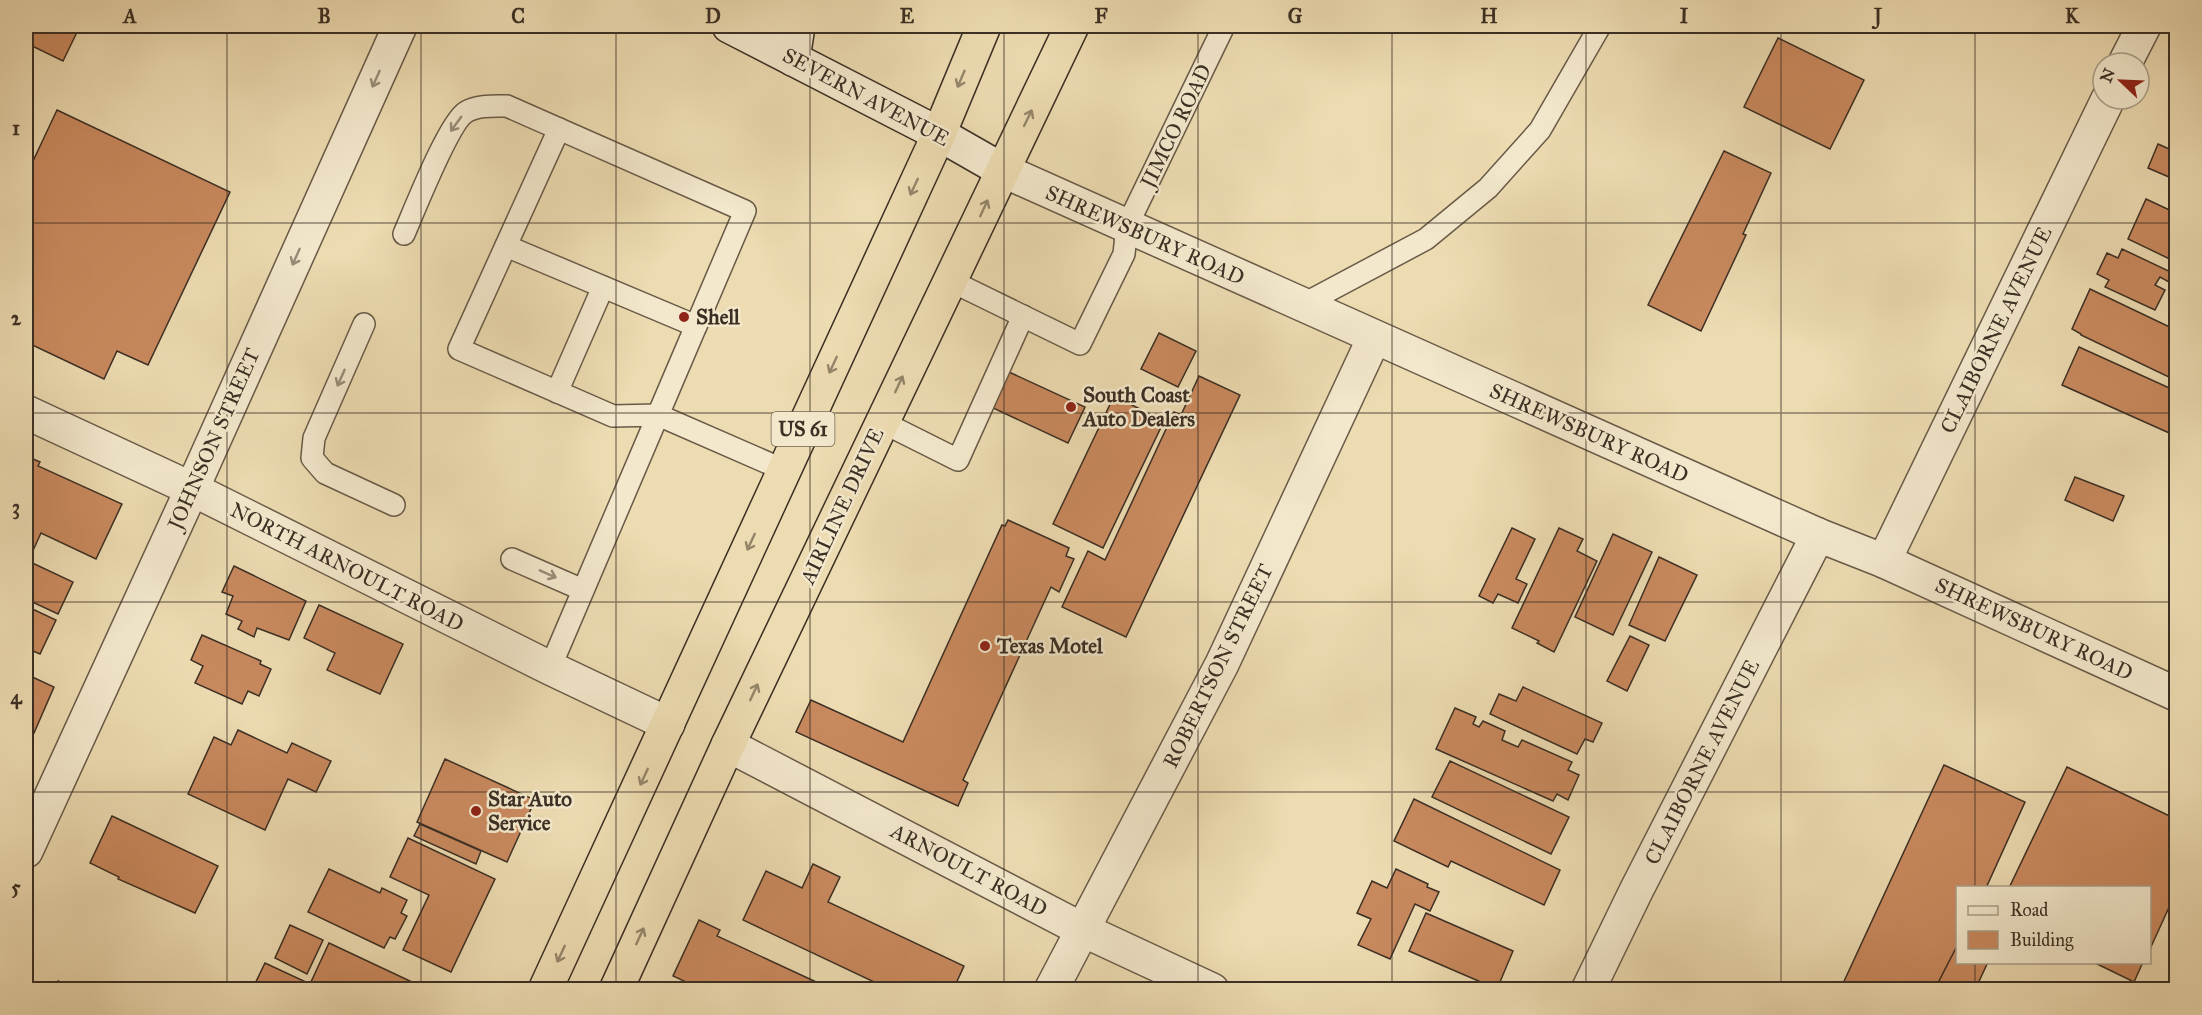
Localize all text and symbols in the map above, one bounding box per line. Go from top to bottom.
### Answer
text: A [121,4,137,28]
text: B [317,4,331,28]
text: C [511,4,525,28]
text: D [705,4,721,28]
text: E [900,4,915,28]
text: F [1094,4,1108,28]
text: G [1288,4,1303,28]
text: H [1480,4,1498,28]
text: I [1680,4,1689,28]
text: J [1871,4,1883,30]
text: K [2065,4,2080,28]
street label: SEVERN AVENUE [778,42,954,152]
north arrow [2091,51,2151,111]
street label: JIMCO ROAD [1134,60,1217,194]
text: N [2096,65,2119,85]
one-way arrow [370,69,381,87]
one-way arrow [955,70,966,88]
one-way arrow [1022,109,1034,127]
text: 1 [12,116,20,140]
one-way arrow [450,116,462,132]
one-way arrow [908,178,920,196]
street label: SHREWSBURY ROAD [1041,179,1249,291]
one-way arrow [979,200,991,218]
street label: CLAIBORNE AVENUE [1935,222,2057,438]
one-way arrow [290,247,301,265]
place label: Shell [696,304,741,330]
text: 2 [11,306,22,330]
marker: Shell [677,310,691,324]
street label: JOHNSON STREET [162,344,266,535]
one-way arrow [826,355,838,373]
one-way arrow [334,368,346,386]
one-way arrow [894,376,906,394]
street label: SHREWSBURY ROAD [1485,377,1693,489]
place label: South Coast Auto Dealers [1081,382,1195,432]
marker: South Coast Auto Dealers [1064,400,1078,414]
road number: US 61 [772,412,834,446]
street label: AIRLINE DRIVE [794,424,890,589]
text: 3 [12,495,20,520]
street label: NORTH ARNOULT ROAD [226,497,468,637]
one-way arrow [745,532,757,550]
street label: ROBERTSON STREET [1157,560,1279,772]
one-way arrow [538,569,556,581]
street label: SHREWSBURY ROAD [1931,572,2137,686]
place label: Texas Motel [996,633,1104,659]
marker: Texas Motel [978,639,992,653]
street label: CLAIBORNE AVENUE [1639,655,1765,869]
one-way arrow [748,684,760,702]
text: 4 [10,685,22,710]
one-way arrow [637,767,649,785]
place label: Star Auto Service [488,786,572,836]
marker: Star Auto Service [469,804,483,818]
street label: ARNOULT ROAD [885,817,1052,922]
text: 5 [11,875,21,899]
legend [1956,886,2151,964]
text: Road [2010,899,2048,921]
one-way arrow [635,928,647,946]
text: Building [2010,929,2074,952]
one-way arrow [555,944,567,962]

